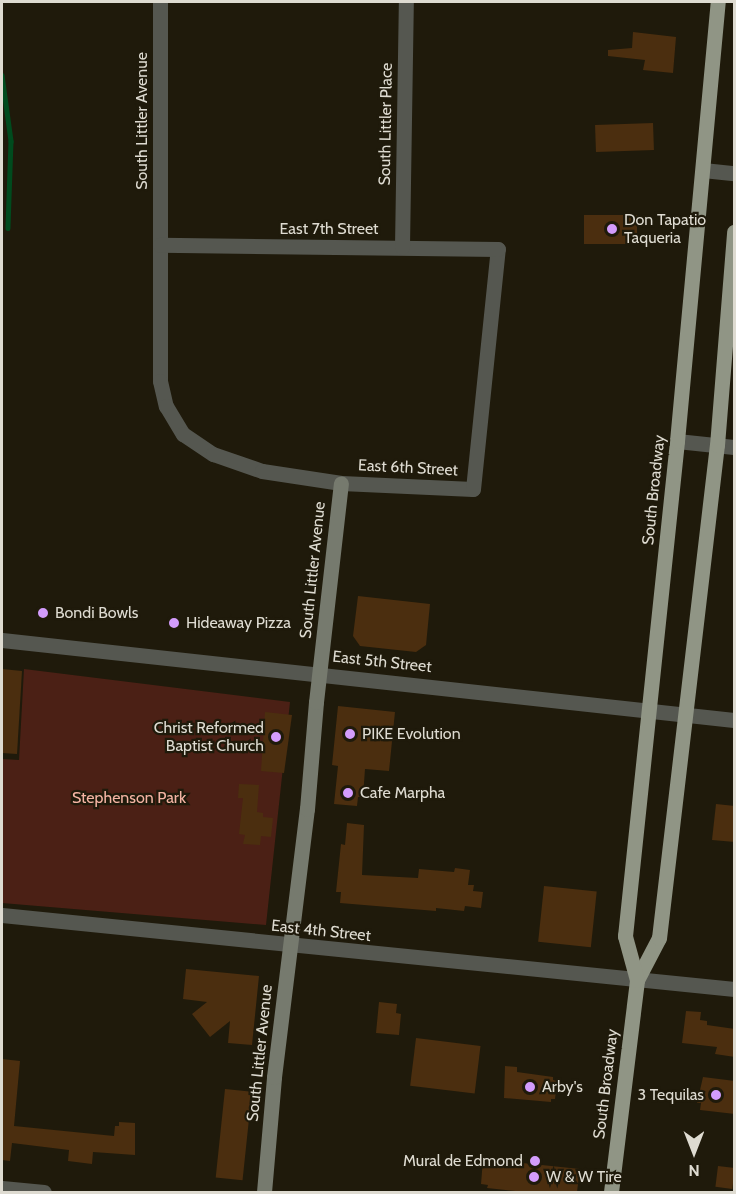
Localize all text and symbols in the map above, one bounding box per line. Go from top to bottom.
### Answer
street label: South Littler Avenue [132,52,152,190]
street label: South Littler Place [375,62,397,186]
place label: Don Tapatio Taqueria [624,210,706,248]
street label: East 7th Street [280,219,378,239]
marker: Don Tapatio Taqueria [605,222,619,236]
street label: South Broadway [639,434,669,546]
street label: East 6th Street [358,456,458,480]
street label: South Littler Avenue [296,501,330,639]
place label: Bondi Bowls [55,603,138,623]
marker: Bondi Bowls [36,606,50,620]
place label: Hideaway Pizza [186,613,291,633]
marker: Hideaway Pizza [167,616,181,630]
street label: East 5th Street [331,647,433,677]
place label: Christ Reformed Baptist Church [154,718,264,756]
place label: PIKE Evolution [362,724,461,744]
marker: PIKE Evolution [343,727,357,741]
marker: Christ Reformed Baptist Church [269,730,283,744]
place label: Cafe Marpha [360,783,445,803]
marker: Cafe Marpha [341,786,355,800]
park label: Stephenson Park [72,788,186,808]
street label: East 4th Street [270,916,372,946]
street label: South Littler Avenue [243,984,277,1122]
street label: South Broadway [590,1028,622,1140]
place label: Arby's [542,1077,583,1097]
marker: Arby's [523,1080,537,1094]
place label: 3 Tequilas [638,1085,704,1105]
marker: 3 Tequilas [709,1088,723,1102]
north arrow [664,1122,724,1182]
place label: Mural de Edmond [403,1151,523,1171]
marker: Mural de Edmond [528,1154,542,1168]
text: N [688,1161,700,1180]
place label: W & W Tire [546,1167,622,1187]
marker: W & W Tire [527,1170,541,1184]

